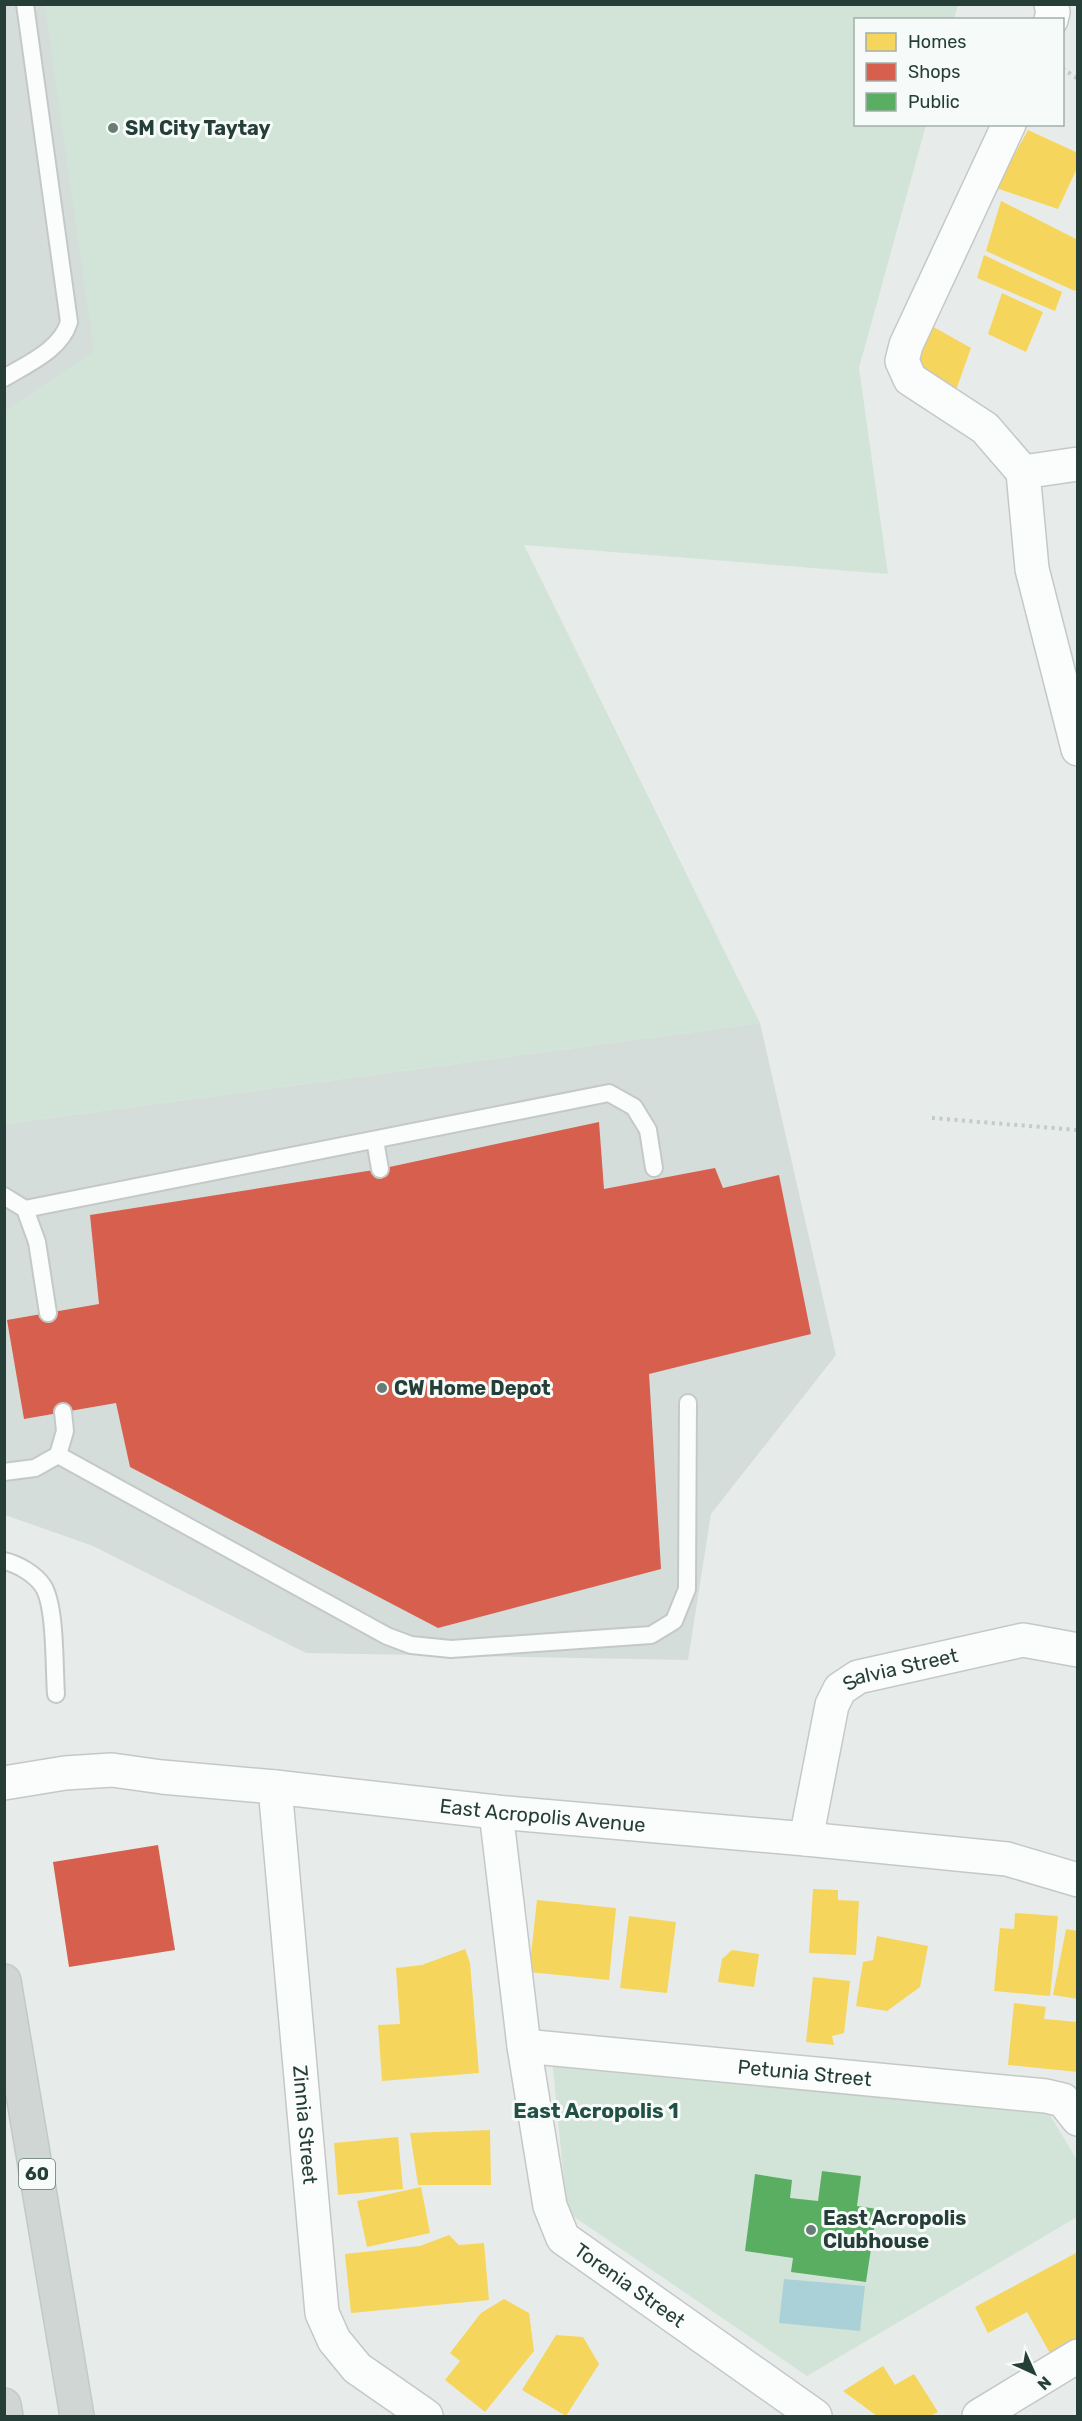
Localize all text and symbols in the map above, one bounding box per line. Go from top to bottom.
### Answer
legend [854,18,1064,126]
text: Homes [908,31,966,53]
text: Shops [908,61,960,83]
text: Public [908,91,960,113]
place label: SM City Taytay [125,116,270,140]
marker: SM City Taytay [106,121,120,135]
place label: CW Home Depot [394,1376,551,1400]
marker: CW Home Depot [375,1381,389,1395]
street label: Salvia Street [838,1643,960,1696]
street label: East Acropolis Avenue [438,1794,647,1837]
street label: Petunia Street [737,2055,873,2091]
street label: Zinnia Street [288,2064,322,2186]
district label: East Acropolis 1 [513,2098,679,2123]
road number: 60 [19,2159,55,2189]
place label: East Acropolis Clubhouse [823,2206,966,2253]
marker: East Acropolis Clubhouse [804,2223,818,2237]
street label: Torenia Street [569,2238,690,2333]
north arrow [1004,2343,1064,2403]
text: N [1033,2372,1055,2394]

